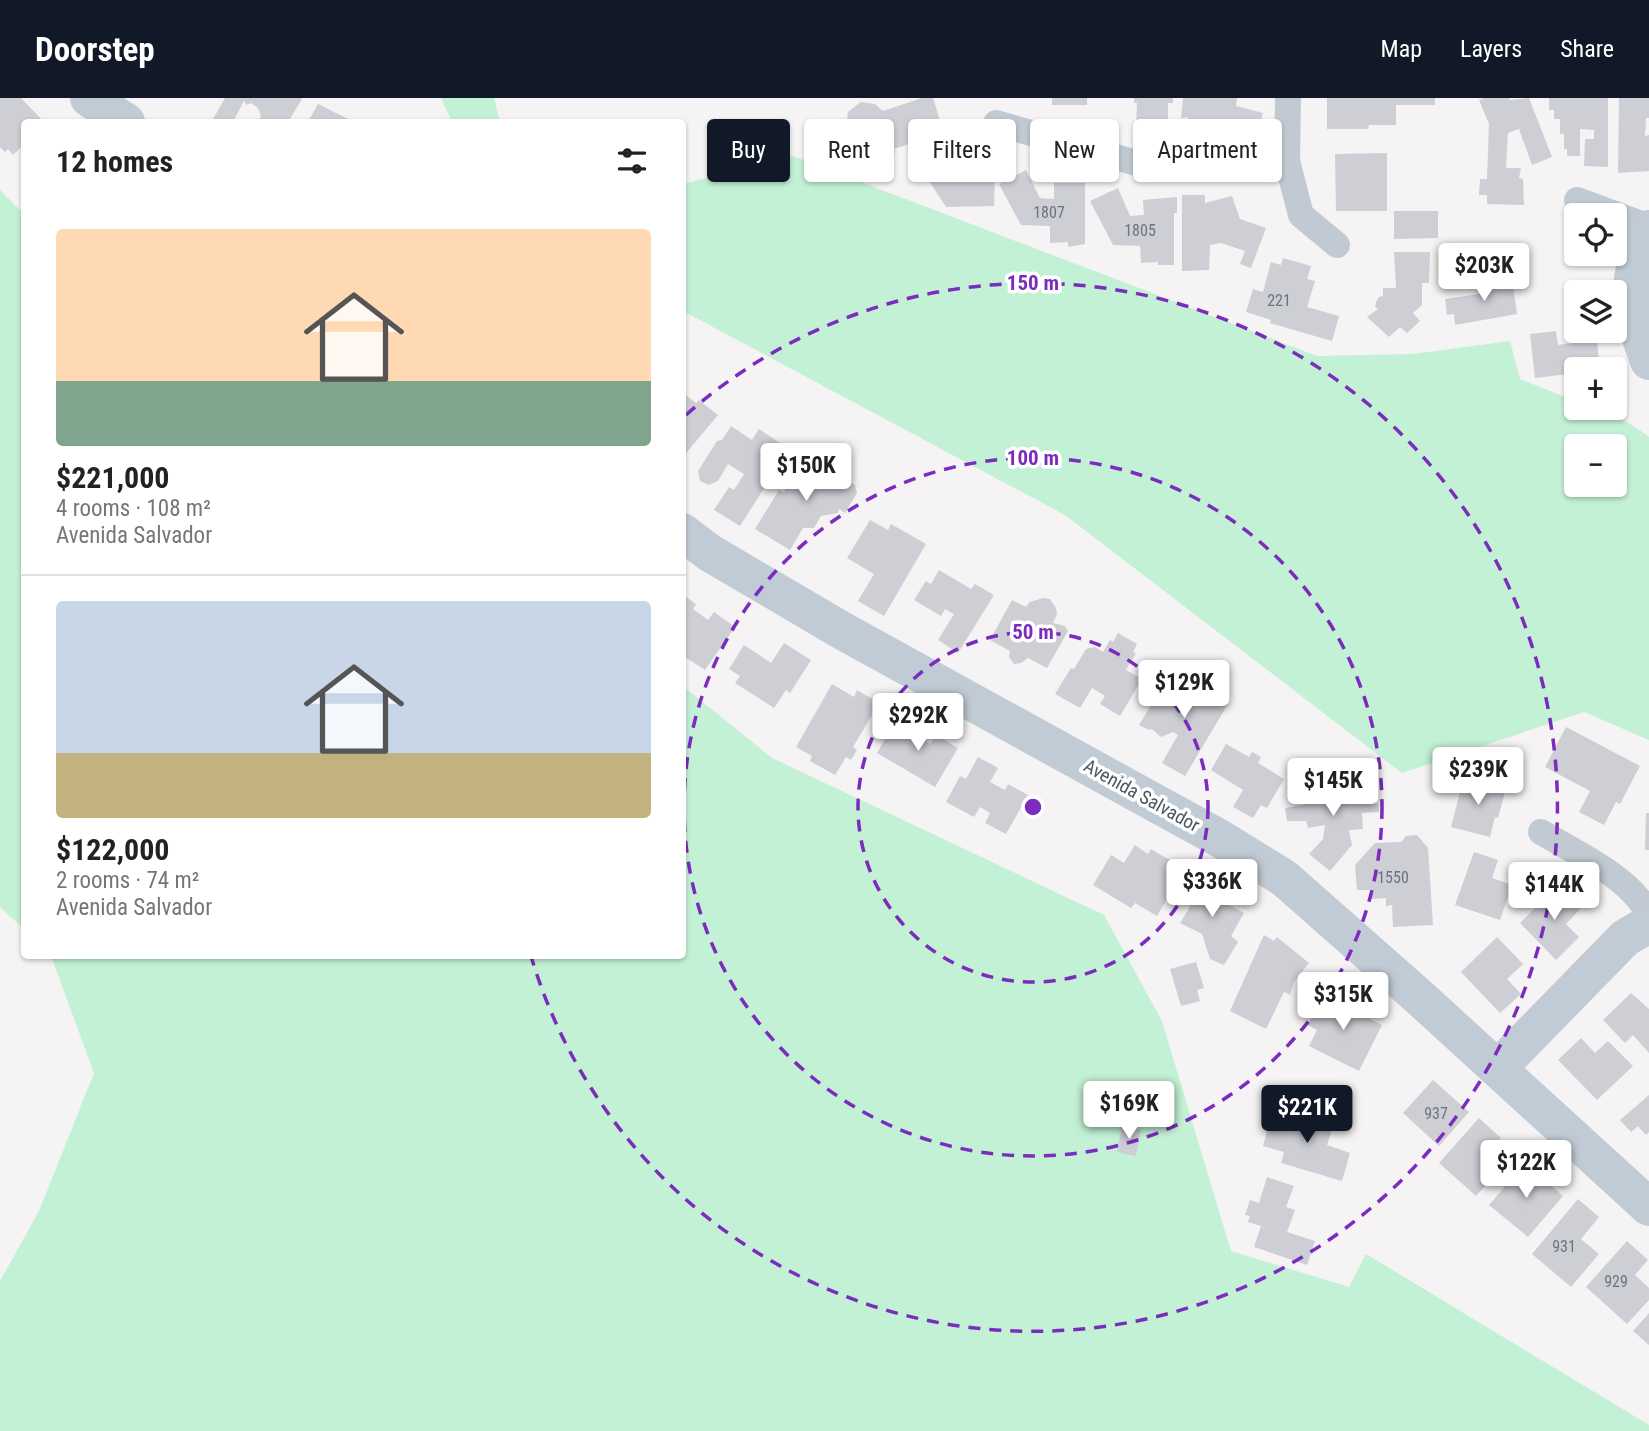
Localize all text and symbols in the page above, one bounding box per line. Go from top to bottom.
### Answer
text: Doorstep [35,30,155,69]
text: Map [1381,35,1422,63]
text: Layers [1460,35,1522,63]
text: Share [1560,35,1614,63]
chip: Buy [707,119,790,182]
chip: Rent [804,119,894,182]
chip: Filters [908,119,1016,182]
chip: New [1030,119,1119,182]
chip: Apartment [1133,119,1282,182]
icon: filters [613,142,651,180]
text: 12 homes [56,144,173,179]
house number: 1807 [1033,203,1065,222]
map controls [1564,203,1627,497]
button: locate [1564,203,1627,266]
house number: 1805 [1124,221,1156,240]
pin: $203K [1435,244,1533,303]
text: $203K [1454,252,1514,279]
text: 150 m [1007,271,1059,295]
icon: home [291,274,417,400]
button: layers [1564,280,1627,343]
house number: 221 [1267,291,1291,310]
button: + [1564,357,1627,420]
button: − [1564,434,1627,497]
pin: $150K [757,444,855,503]
text: 100 m [1007,446,1059,470]
text: $150K [776,452,836,479]
text: $221,000 [56,460,169,495]
text: 4 rooms · 108 m² [56,495,211,522]
text: Avenida Salvador [56,522,212,549]
text: 50 m [1012,620,1054,644]
icon: home [291,646,417,772]
pin: $129K [1135,660,1233,720]
text: $129K [1154,669,1214,696]
pin: $292K [869,694,967,753]
text: $292K [888,702,948,729]
pin: $239K [1429,748,1527,807]
street label: Avenida Salvador [1080,754,1204,837]
text: $239K [1448,756,1508,783]
pin: $145K [1284,758,1382,818]
text: $145K [1303,767,1363,794]
centre of rings [1021,795,1045,819]
text: $122,000 [56,832,169,867]
pin: $336K [1163,860,1261,919]
pin: $144K [1505,862,1603,922]
text: 2 rooms · 74 m² [56,867,199,894]
text: $336K [1182,868,1242,895]
house number: 1550 [1377,868,1409,887]
text: $144K [1524,871,1584,898]
text: Avenida Salvador [56,894,212,921]
pin: $315K [1294,972,1392,1032]
text: $315K [1313,981,1373,1008]
pin: $169K [1080,1082,1178,1141]
pin: $221K [1258,1086,1356,1145]
text: $169K [1099,1090,1159,1117]
text: $221K [1277,1094,1337,1121]
house number: 937 [1424,1104,1448,1123]
pin: $122K [1477,1140,1575,1200]
text: $122K [1496,1149,1556,1176]
house number: 931 [1552,1237,1576,1256]
house number: 929 [1604,1272,1628,1291]

